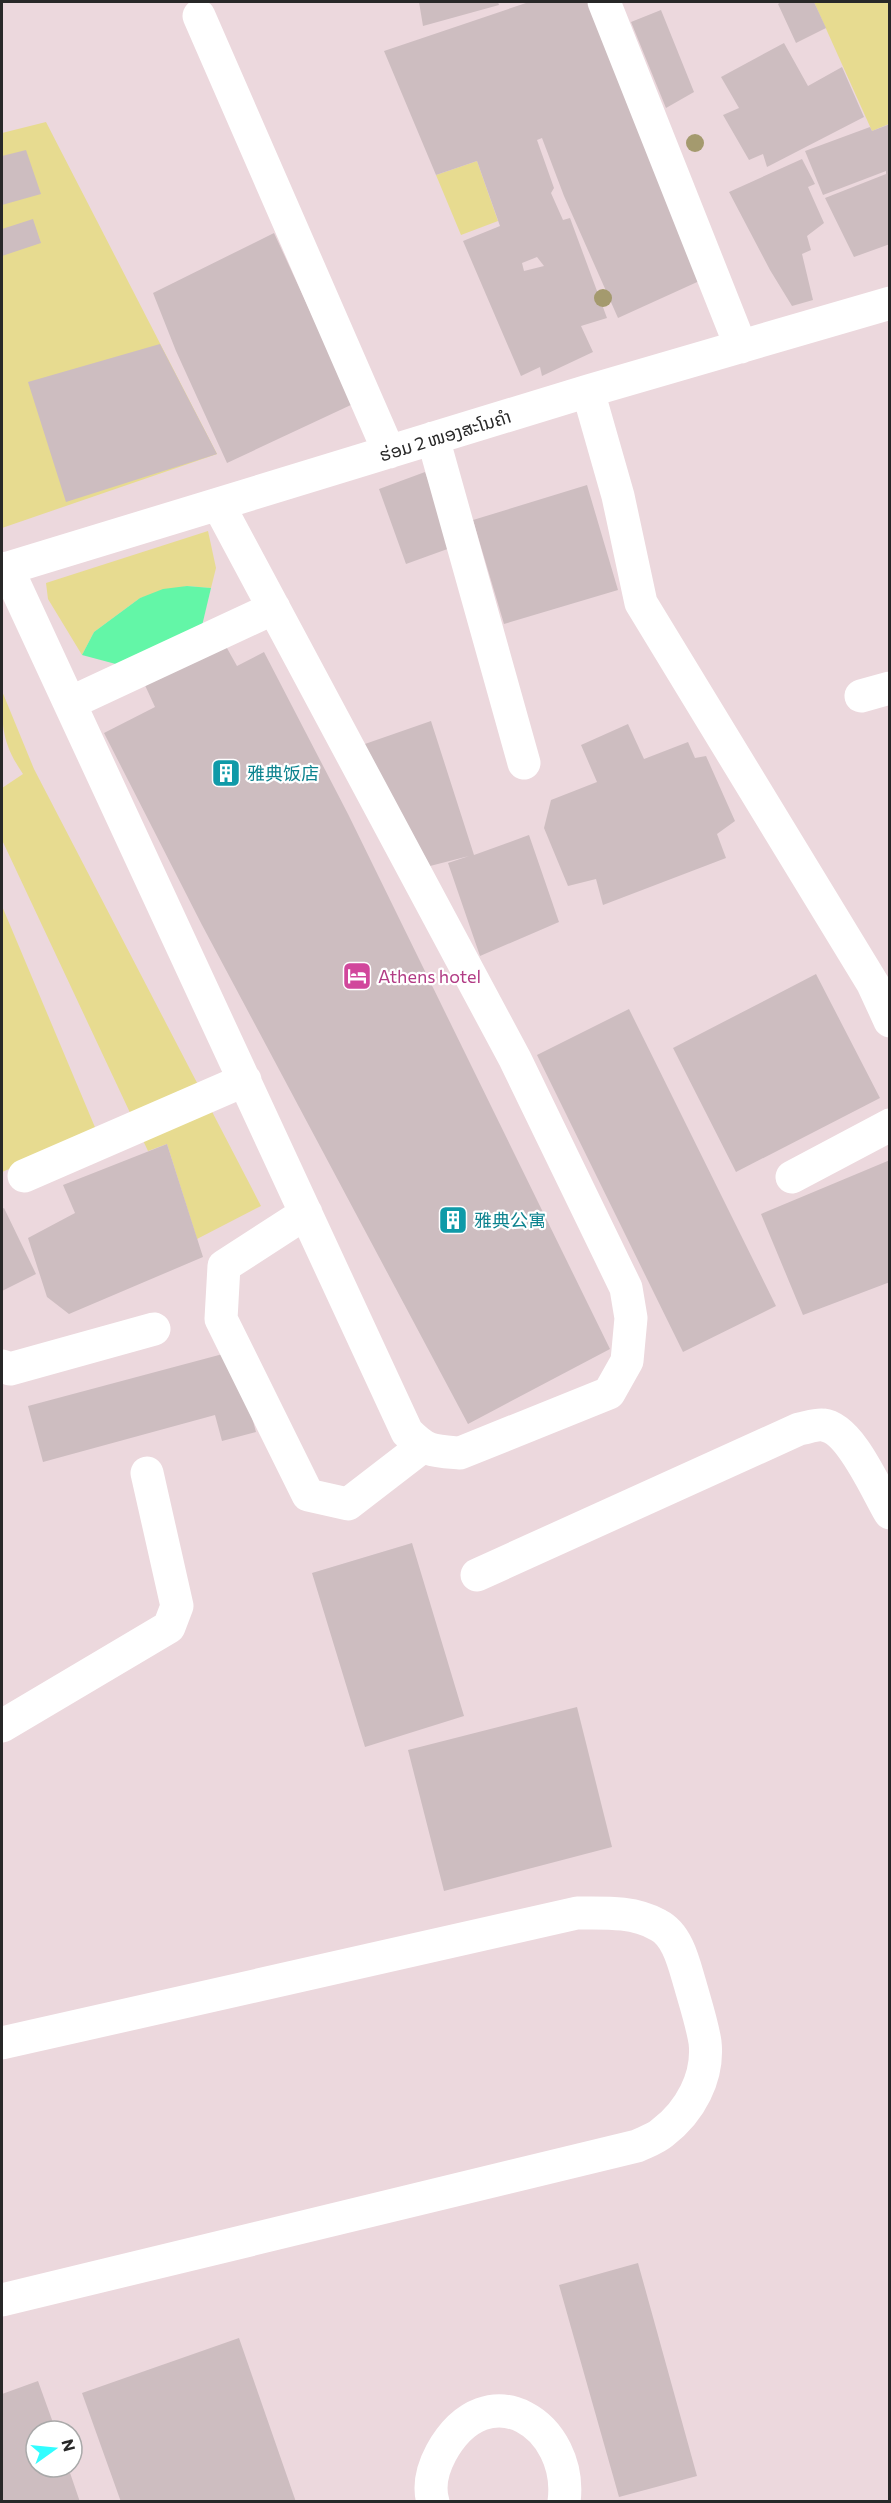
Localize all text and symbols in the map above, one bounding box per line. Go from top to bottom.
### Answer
street label: ຮ່ອມ 2 ໜອງສະໂນຄໍາ [377,405,513,465]
building icon: 雅典饭店 [210,757,242,789]
place label: 雅典饭店 [247,762,319,784]
hotel icon: Athens hotel [341,960,373,992]
place label: Athens hotel [378,965,481,987]
building icon: 雅典公寓 [437,1204,469,1236]
place label: 雅典公寓 [474,1209,546,1231]
north arrow [24,2419,84,2479]
text: N [58,2437,80,2453]

